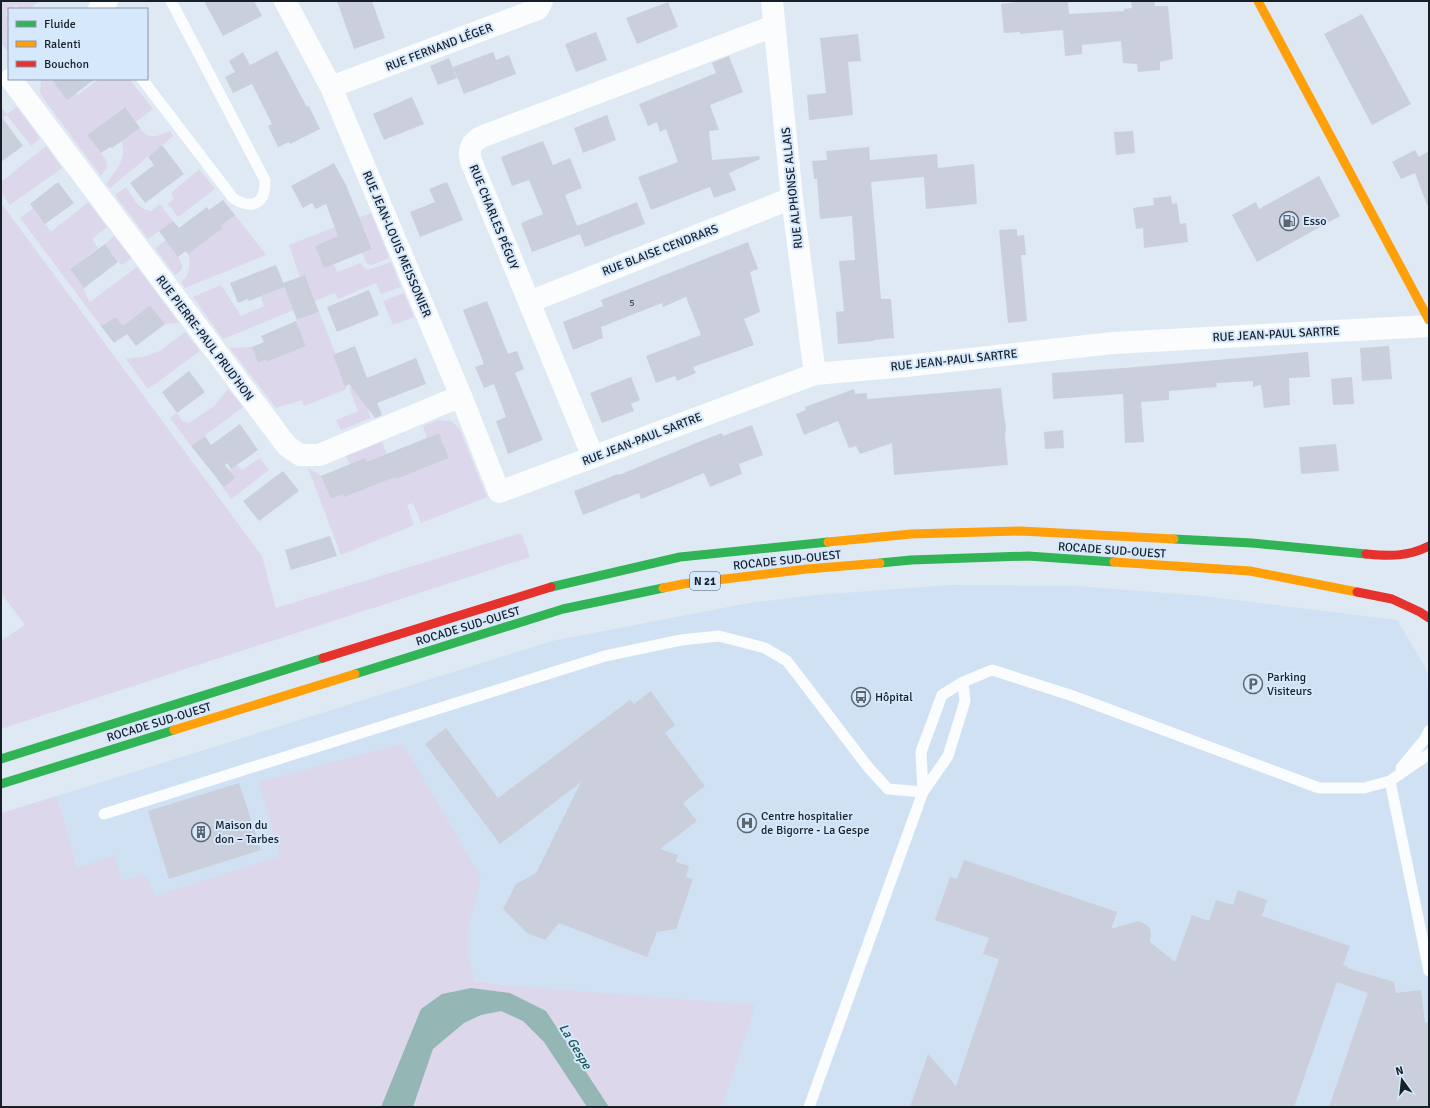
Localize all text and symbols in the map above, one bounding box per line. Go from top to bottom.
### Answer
legend [8,8,148,80]
text: Fluide [44,17,76,32]
street label: RUE FERNAND LÉGER [384,20,495,75]
text: Ralenti [44,37,81,52]
text: Bouchon [44,57,89,72]
street label: RUE ALPHONSE ALLAIS [779,126,806,249]
street label: RUE CHARLES PÉGUY [466,162,521,272]
street label: RUE JEAN-LOUIS MEISSONIER [359,169,434,320]
fuel station icon: Esso [1278,210,1300,232]
place label: Esso [1303,214,1327,229]
street label: RUE BLAISE CENDRARS [600,221,721,280]
street label: RUE PIERRE-PAUL PRUD'HON [152,273,257,404]
house number: 5 [629,297,635,309]
street label: RUE JEAN-PAUL SARTRE [1212,324,1340,345]
street label: RUE JEAN-PAUL SARTRE [890,346,1018,375]
street label: RUE JEAN-PAUL SARTRE [580,410,704,469]
street label: ROCADE SUD-OUEST [1057,539,1167,562]
street label: ROCADE SUD-OUEST [732,547,842,574]
road number: N 21 [690,572,720,590]
street label: ROCADE SUD-OUEST [414,603,522,649]
place label: Parking Visiteurs [1267,670,1312,699]
parking icon: Parking Visiteurs [1242,673,1264,695]
bus stop icon: Hôpital [850,686,872,708]
place label: Hôpital [875,690,913,705]
street label: ROCADE SUD-OUEST [105,699,213,745]
place label: Centre hospitalier de Bigorre - La Gespe [761,809,869,838]
hospital icon: Centre hospitalier de Bigorre - La Gespe [736,812,758,834]
place label: Maison du don – Tarbes [215,818,279,847]
building icon: Maison du don – Tarbes [190,821,212,843]
water label: La Gespe [555,1021,596,1073]
north arrow [1382,1060,1422,1100]
text: N [1394,1064,1405,1078]

